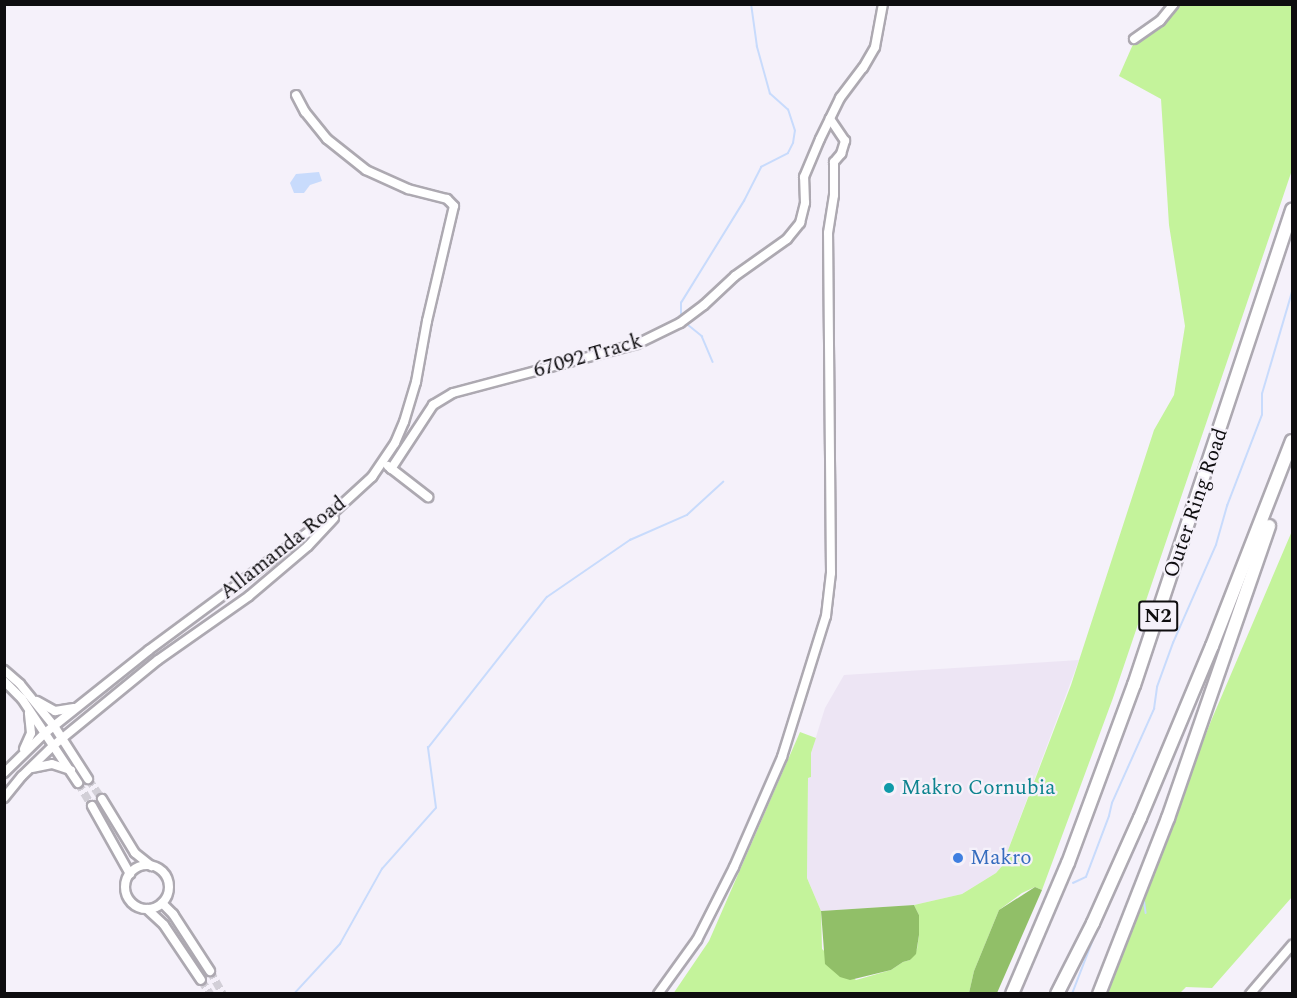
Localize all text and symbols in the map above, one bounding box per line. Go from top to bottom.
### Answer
street label: 67092 Track [531,328,645,384]
street label: Outer Ring Road [1159,425,1233,581]
street label: Allamanda Road [215,491,351,605]
road number: N2 [1137,599,1179,633]
place label: Makro Cornubia [901,775,1055,801]
marker: Makro Cornubia [882,781,896,795]
place label: Makro [970,845,1032,871]
marker: Makro [951,851,965,865]

